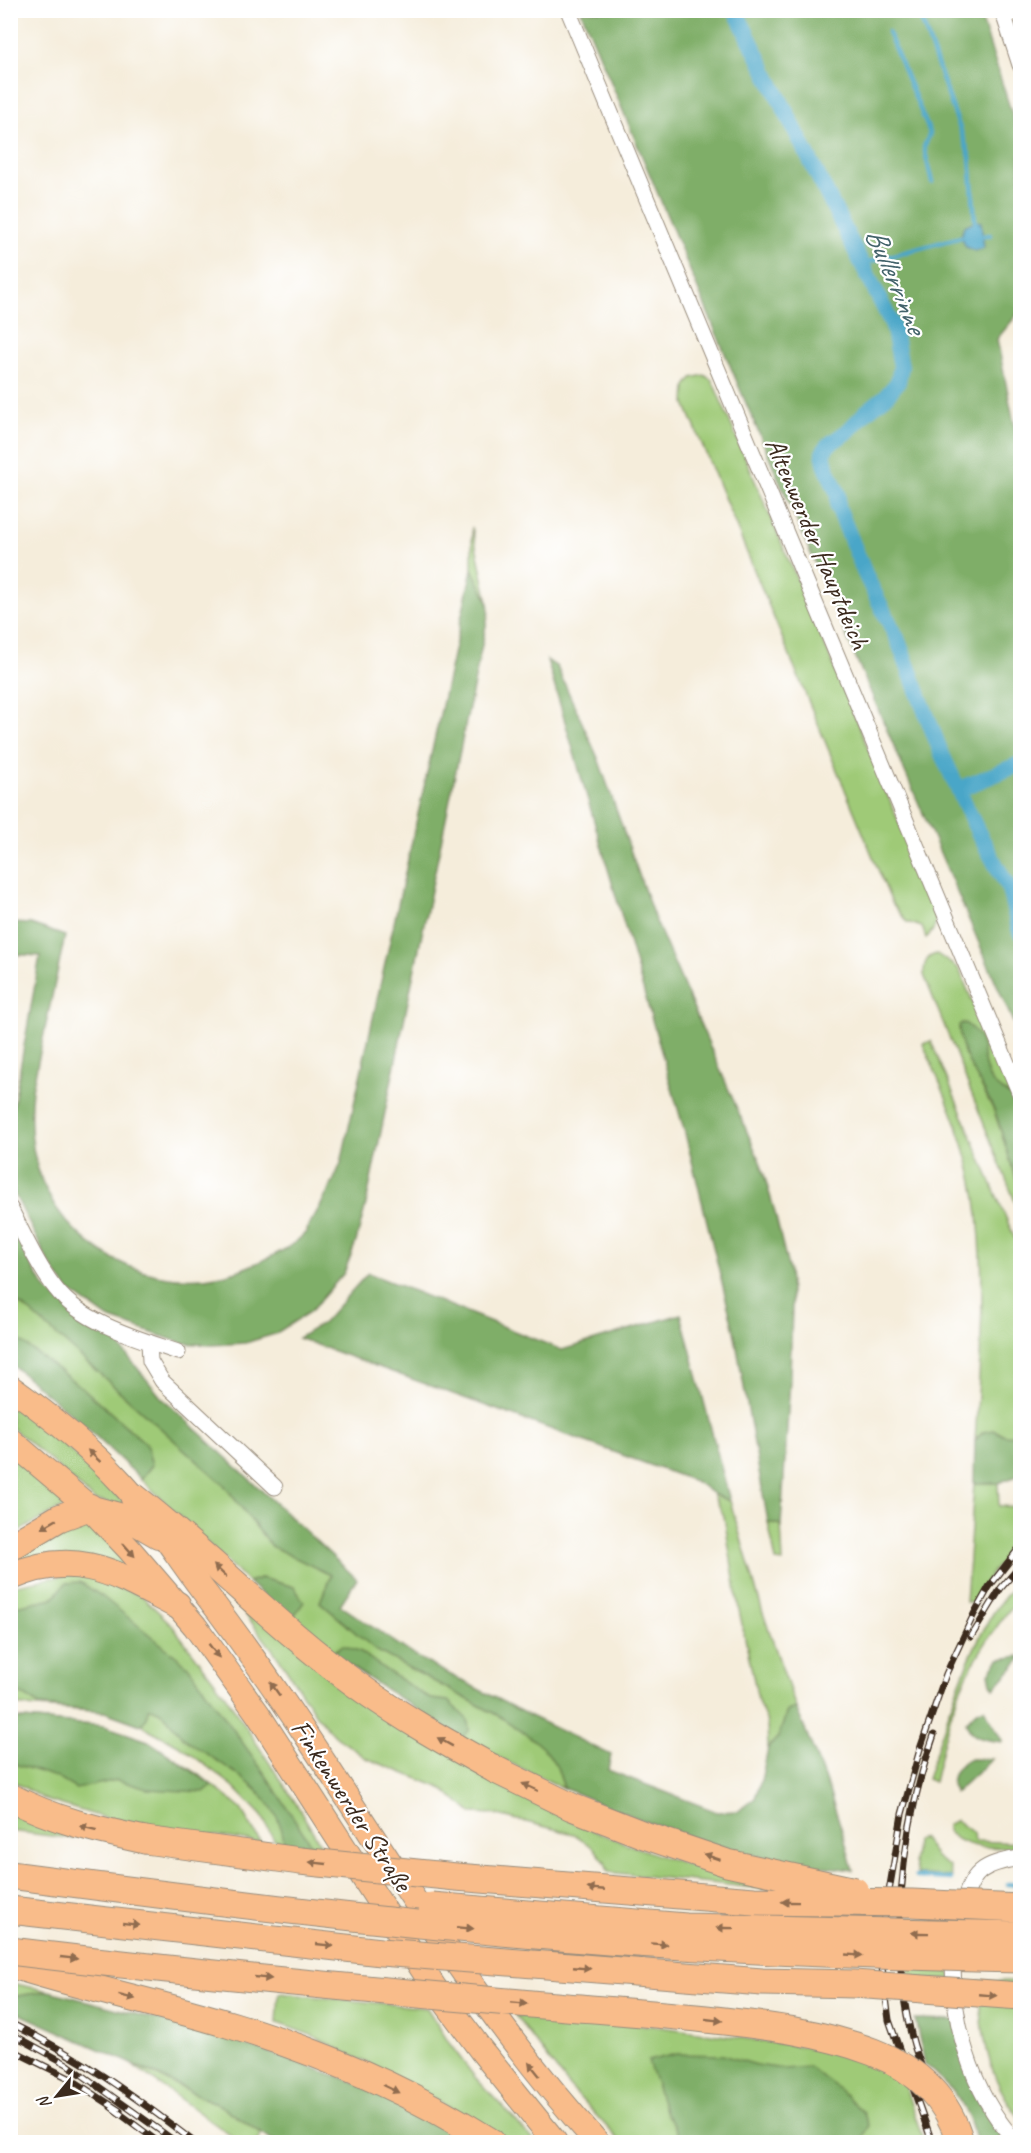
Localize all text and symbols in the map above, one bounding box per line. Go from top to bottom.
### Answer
water label: Bullerrinne [857,222,937,342]
street label: Altenwerder Hauptdeich [758,432,878,654]
one-way arrow [86,1449,101,1463]
one-way arrow [40,1519,57,1529]
one-way arrow [122,1542,136,1557]
one-way arrow [214,1565,228,1579]
one-way arrow [208,1642,220,1658]
one-way arrow [269,1681,281,1697]
street label: Finkenwerder Straße [283,1713,422,1899]
one-way arrow [436,1737,453,1747]
one-way arrow [522,1783,539,1792]
one-way arrow [78,1822,97,1832]
one-way arrow [703,1852,721,1862]
one-way arrow [309,1858,328,1868]
one-way arrow [586,1884,605,1894]
one-way arrow [781,1897,800,1907]
one-way arrow [122,1919,141,1929]
one-way arrow [455,1923,474,1933]
one-way arrow [716,1924,735,1933]
one-way arrow [911,1928,930,1938]
one-way arrow [650,1939,669,1949]
one-way arrow [316,1941,335,1950]
one-way arrow [844,1950,863,1959]
one-way arrow [59,1953,78,1963]
one-way arrow [572,1963,591,1973]
one-way arrow [253,1974,272,1983]
one-way arrow [979,1990,998,2000]
one-way arrow [119,1993,137,2002]
one-way arrow [510,1998,529,2008]
one-way arrow [704,2015,723,2025]
one-way arrow [528,2061,541,2077]
north arrow [27,2066,87,2126]
one-way arrow [383,2084,400,2093]
text: N [32,2091,56,2112]

